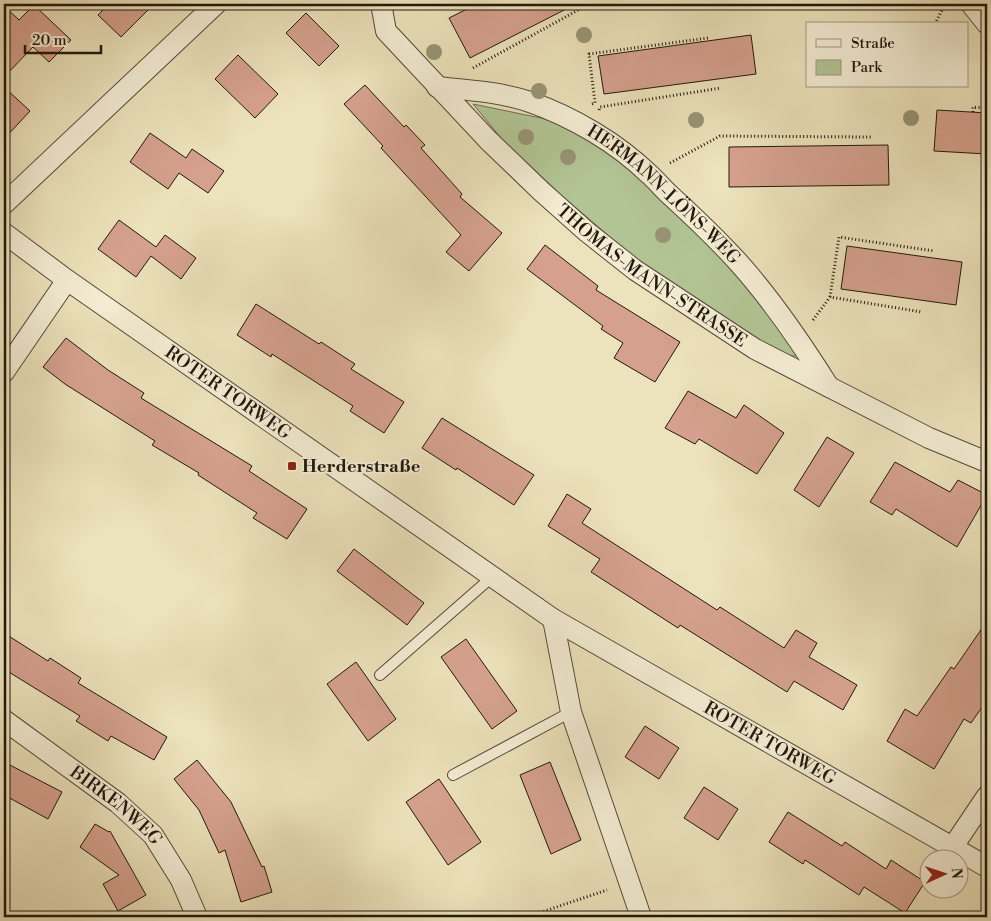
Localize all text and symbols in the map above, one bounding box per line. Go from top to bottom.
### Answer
scale bar [25,22,101,54]
legend [806,22,968,88]
text: 20 m [32,31,67,50]
text: Straße [851,34,895,53]
text: Park [851,58,883,77]
street label: HERMANN-LÖNS-WEG [583,119,746,270]
street label: THOMAS-MANN-STRASSE [552,199,752,352]
street label: ROTER TORWEG [161,340,296,445]
place label: Herderstraße [302,455,421,478]
marker: Herderstraße [286,460,298,472]
street label: ROTER TORWEG [700,696,841,790]
street label: BIRKENWEG [65,760,168,849]
north arrow [918,848,968,898]
text: N [947,867,965,879]

